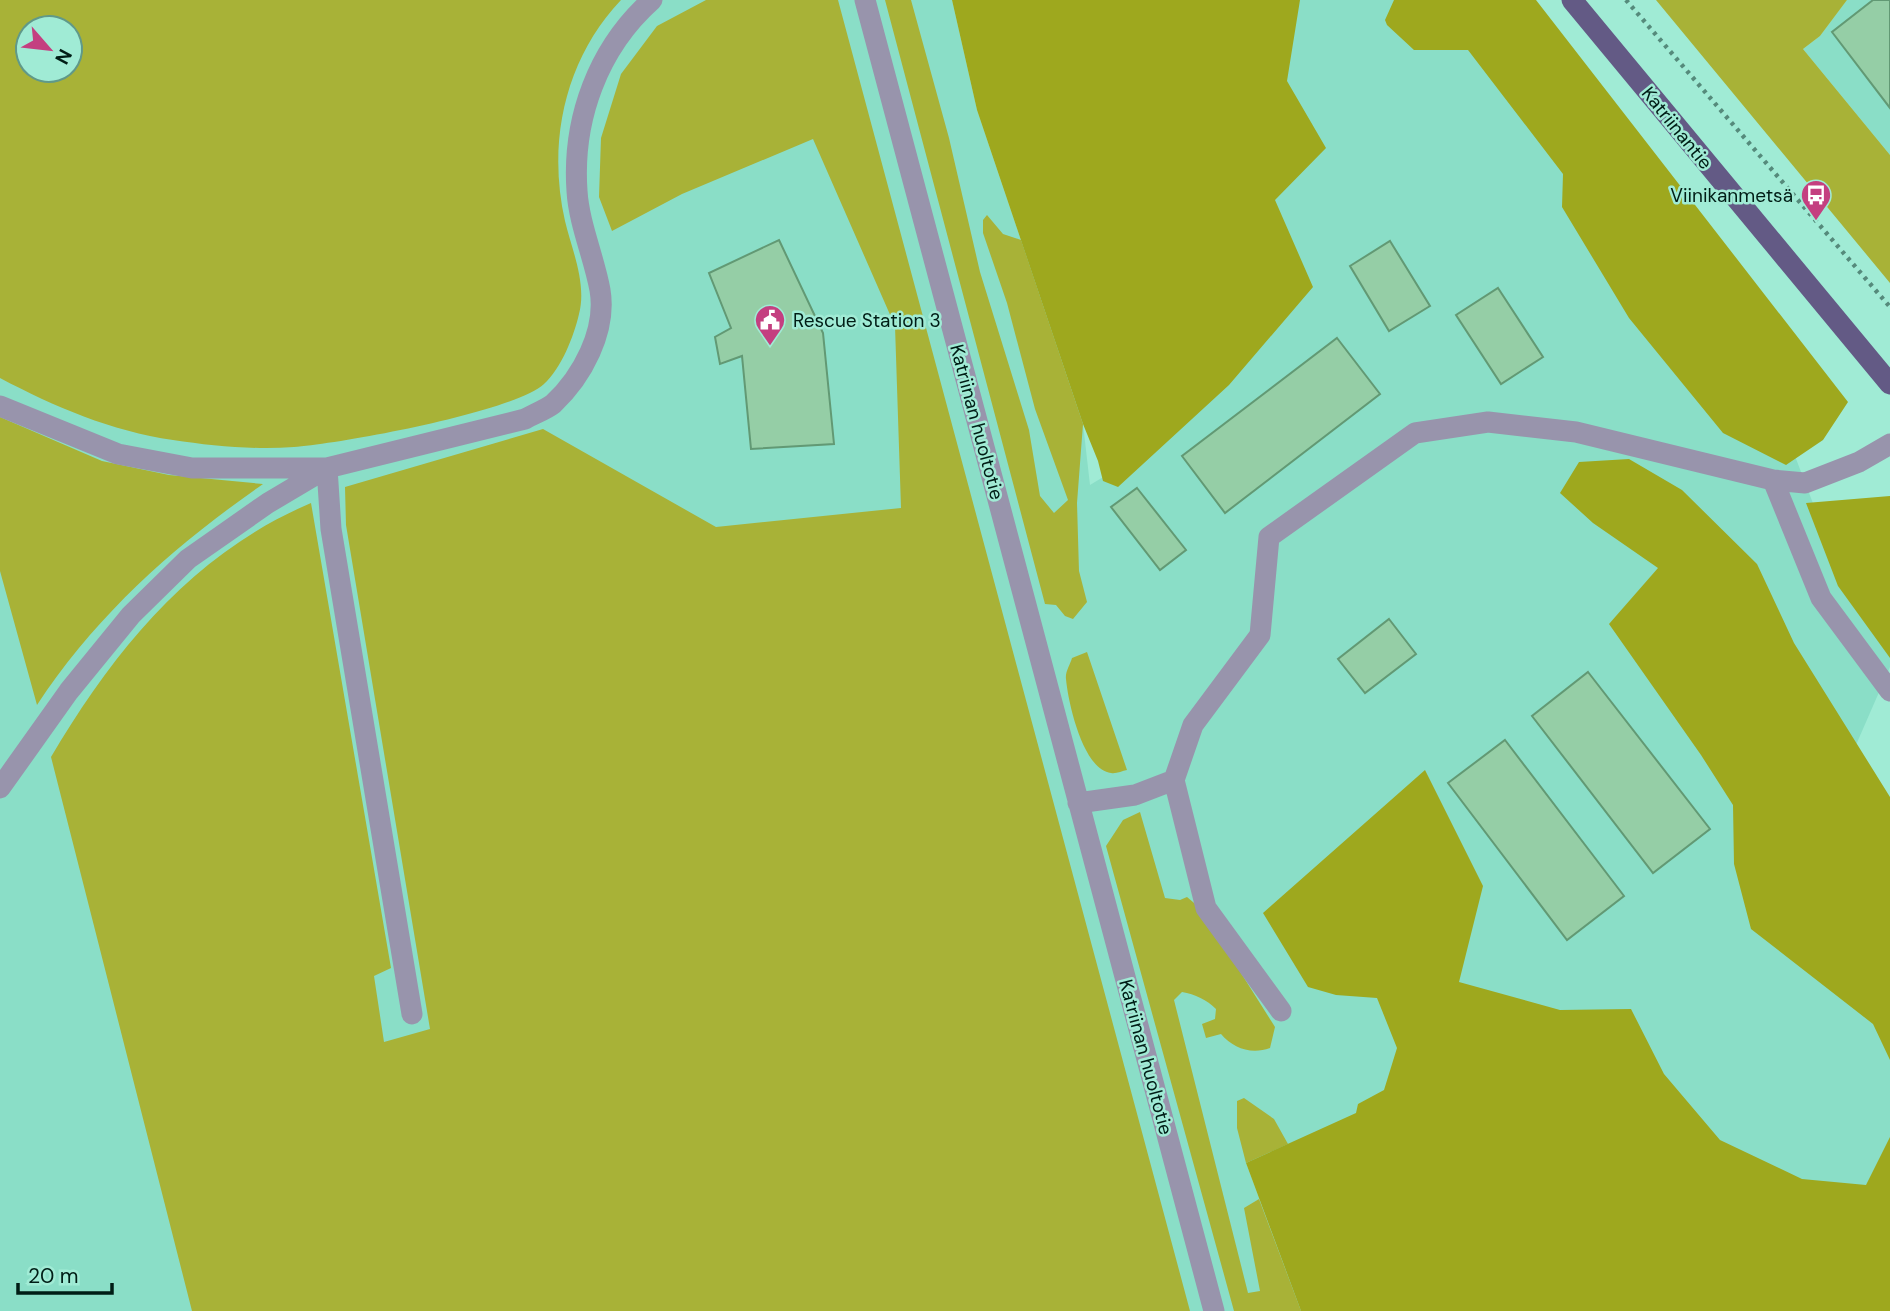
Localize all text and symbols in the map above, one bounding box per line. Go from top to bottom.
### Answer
north arrow [14,14,84,84]
text: N [49,45,78,69]
street label: Katriinantie [1636,82,1718,174]
bus stop icon: Viinikanmetsä [1799,178,1833,222]
place label: Viinikanmetsä [1670,183,1793,208]
public building icon: Rescue Station 3 [753,303,787,347]
place label: Rescue Station 3 [793,308,941,333]
street label: Katriinan huoltotie [944,342,1010,502]
street label: Katriinan huoltotie [1113,977,1179,1137]
scale bar [18,1252,112,1296]
text: 20 m [28,1262,79,1290]

